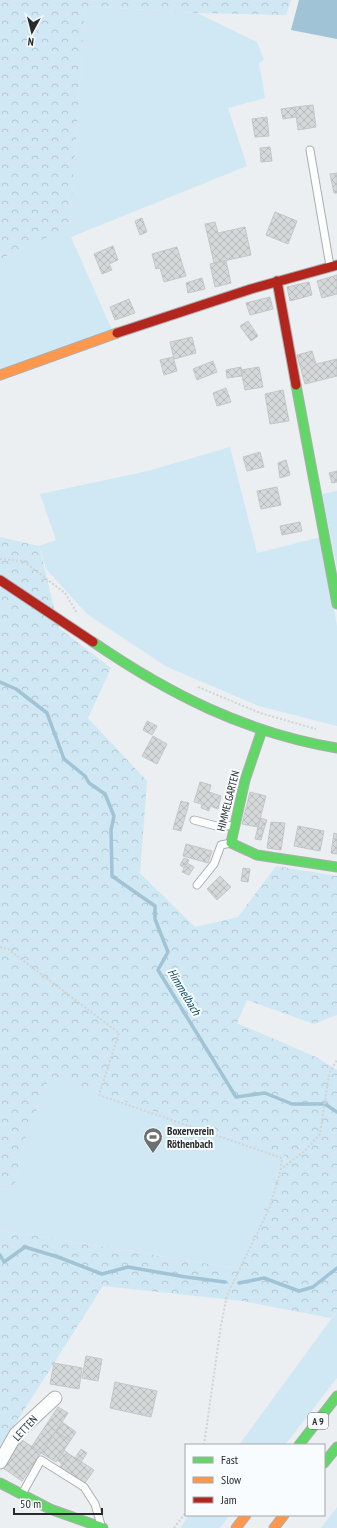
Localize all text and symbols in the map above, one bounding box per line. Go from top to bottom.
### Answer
north arrow [12,12,52,52]
text: N [27,35,35,49]
street label: HIMMELGARTEN [214,769,242,833]
water label: Himmelbach [165,966,205,1018]
place label: Boxerverein Röthenbach [167,1124,214,1151]
sports icon: Boxerverein Röthenbach [142,1126,164,1154]
street label: LETTEN [10,1412,40,1444]
road number: A 9 [308,1413,328,1429]
legend [185,1444,325,1516]
text: Fast [221,1452,239,1467]
text: Slow [221,1472,242,1487]
scale bar [14,1490,102,1516]
text: Jam [220,1492,237,1507]
text: 50 m [20,1496,41,1511]

